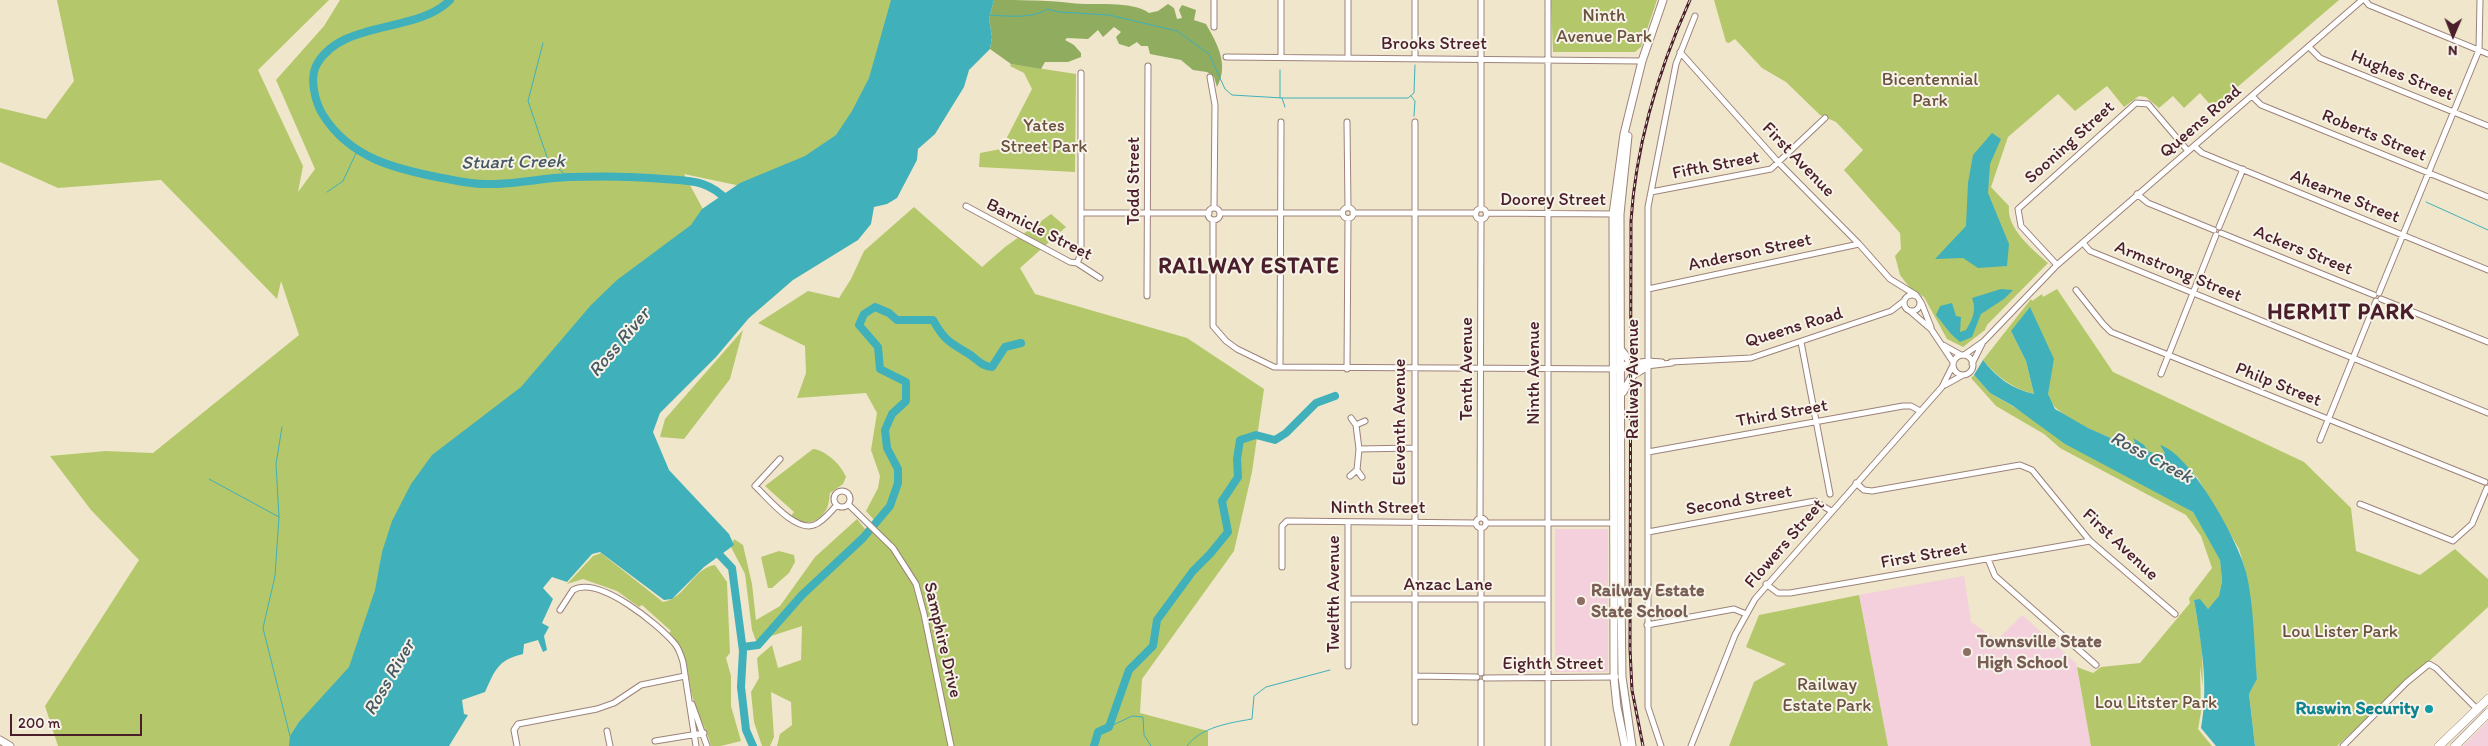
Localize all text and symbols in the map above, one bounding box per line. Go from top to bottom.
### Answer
park label: Ninth Avenue Park [1556,5,1652,48]
north arrow [2428,10,2478,60]
street label: Brooks Street [1381,33,1487,55]
text: N [2448,42,2458,59]
street label: Hughes Street [2347,46,2457,106]
park label: Bicentennial Park [1882,69,1978,112]
street label: Queens Road [2156,81,2246,163]
street label: Sooning Street [2021,97,2119,189]
street label: Roberts Street [2318,105,2430,167]
park label: Yates Street Park [1000,115,1088,158]
street label: First Avenue [1757,118,1839,202]
street label: Todd Street [1123,137,1145,225]
street label: Fifth Street [1671,147,1761,185]
water label: Stuart Creek [461,151,565,175]
street label: Ahearne Street [2287,165,2403,229]
street label: Doorey Street [1500,189,1606,211]
street label: Barnicle Street [982,194,1096,266]
street label: Ackers Street [2251,221,2355,281]
street label: Anderson Street [1686,229,1814,277]
street label: Armstrong Street [2111,237,2245,307]
district label: RAILWAY ESTATE [1155,254,1343,280]
district label: HERMIT PARK [2267,300,2415,326]
street label: Queens Road [1742,303,1846,353]
water label: Ross River [584,304,656,382]
street label: Tenth Avenue [1456,317,1478,421]
street label: Railway Avenue [1622,319,1644,439]
street label: Ninth Avenue [1523,321,1545,425]
street label: Eleventh Avenue [1389,358,1411,486]
street label: Philp Street [2232,358,2324,412]
street label: Third Street [1735,395,1829,433]
water label: Ross Creek [2106,427,2196,489]
street label: Second Street [1684,481,1794,521]
street label: Flowers Street [1740,495,1830,593]
street label: Ninth Street [1331,497,1425,519]
street label: First Avenue [2077,504,2163,586]
street label: Twelfth Avenue [1323,535,1345,653]
street label: First Street [1879,538,1969,574]
street label: Anzac Lane [1404,574,1492,596]
street label: Samphire Drive [918,580,966,700]
place label: Railway Estate State School [1591,580,1704,622]
marker: Railway Estate State School [1575,595,1587,607]
park label: Lou Lister Park [2282,621,2398,643]
place label: Townsville State High School [1977,631,2102,674]
water label: Ross River [359,636,421,720]
marker: Townsville State High School [1961,646,1973,658]
street label: Eighth Street [1502,653,1604,675]
park label: Railway Estate Park [1783,674,1871,716]
park label: Lou Litster Park [2095,692,2217,714]
place label: Ruswin Security [2296,698,2419,720]
marker: Ruswin Security [2423,703,2435,715]
scale bar [12,704,145,736]
text: 200 m [18,714,60,732]

